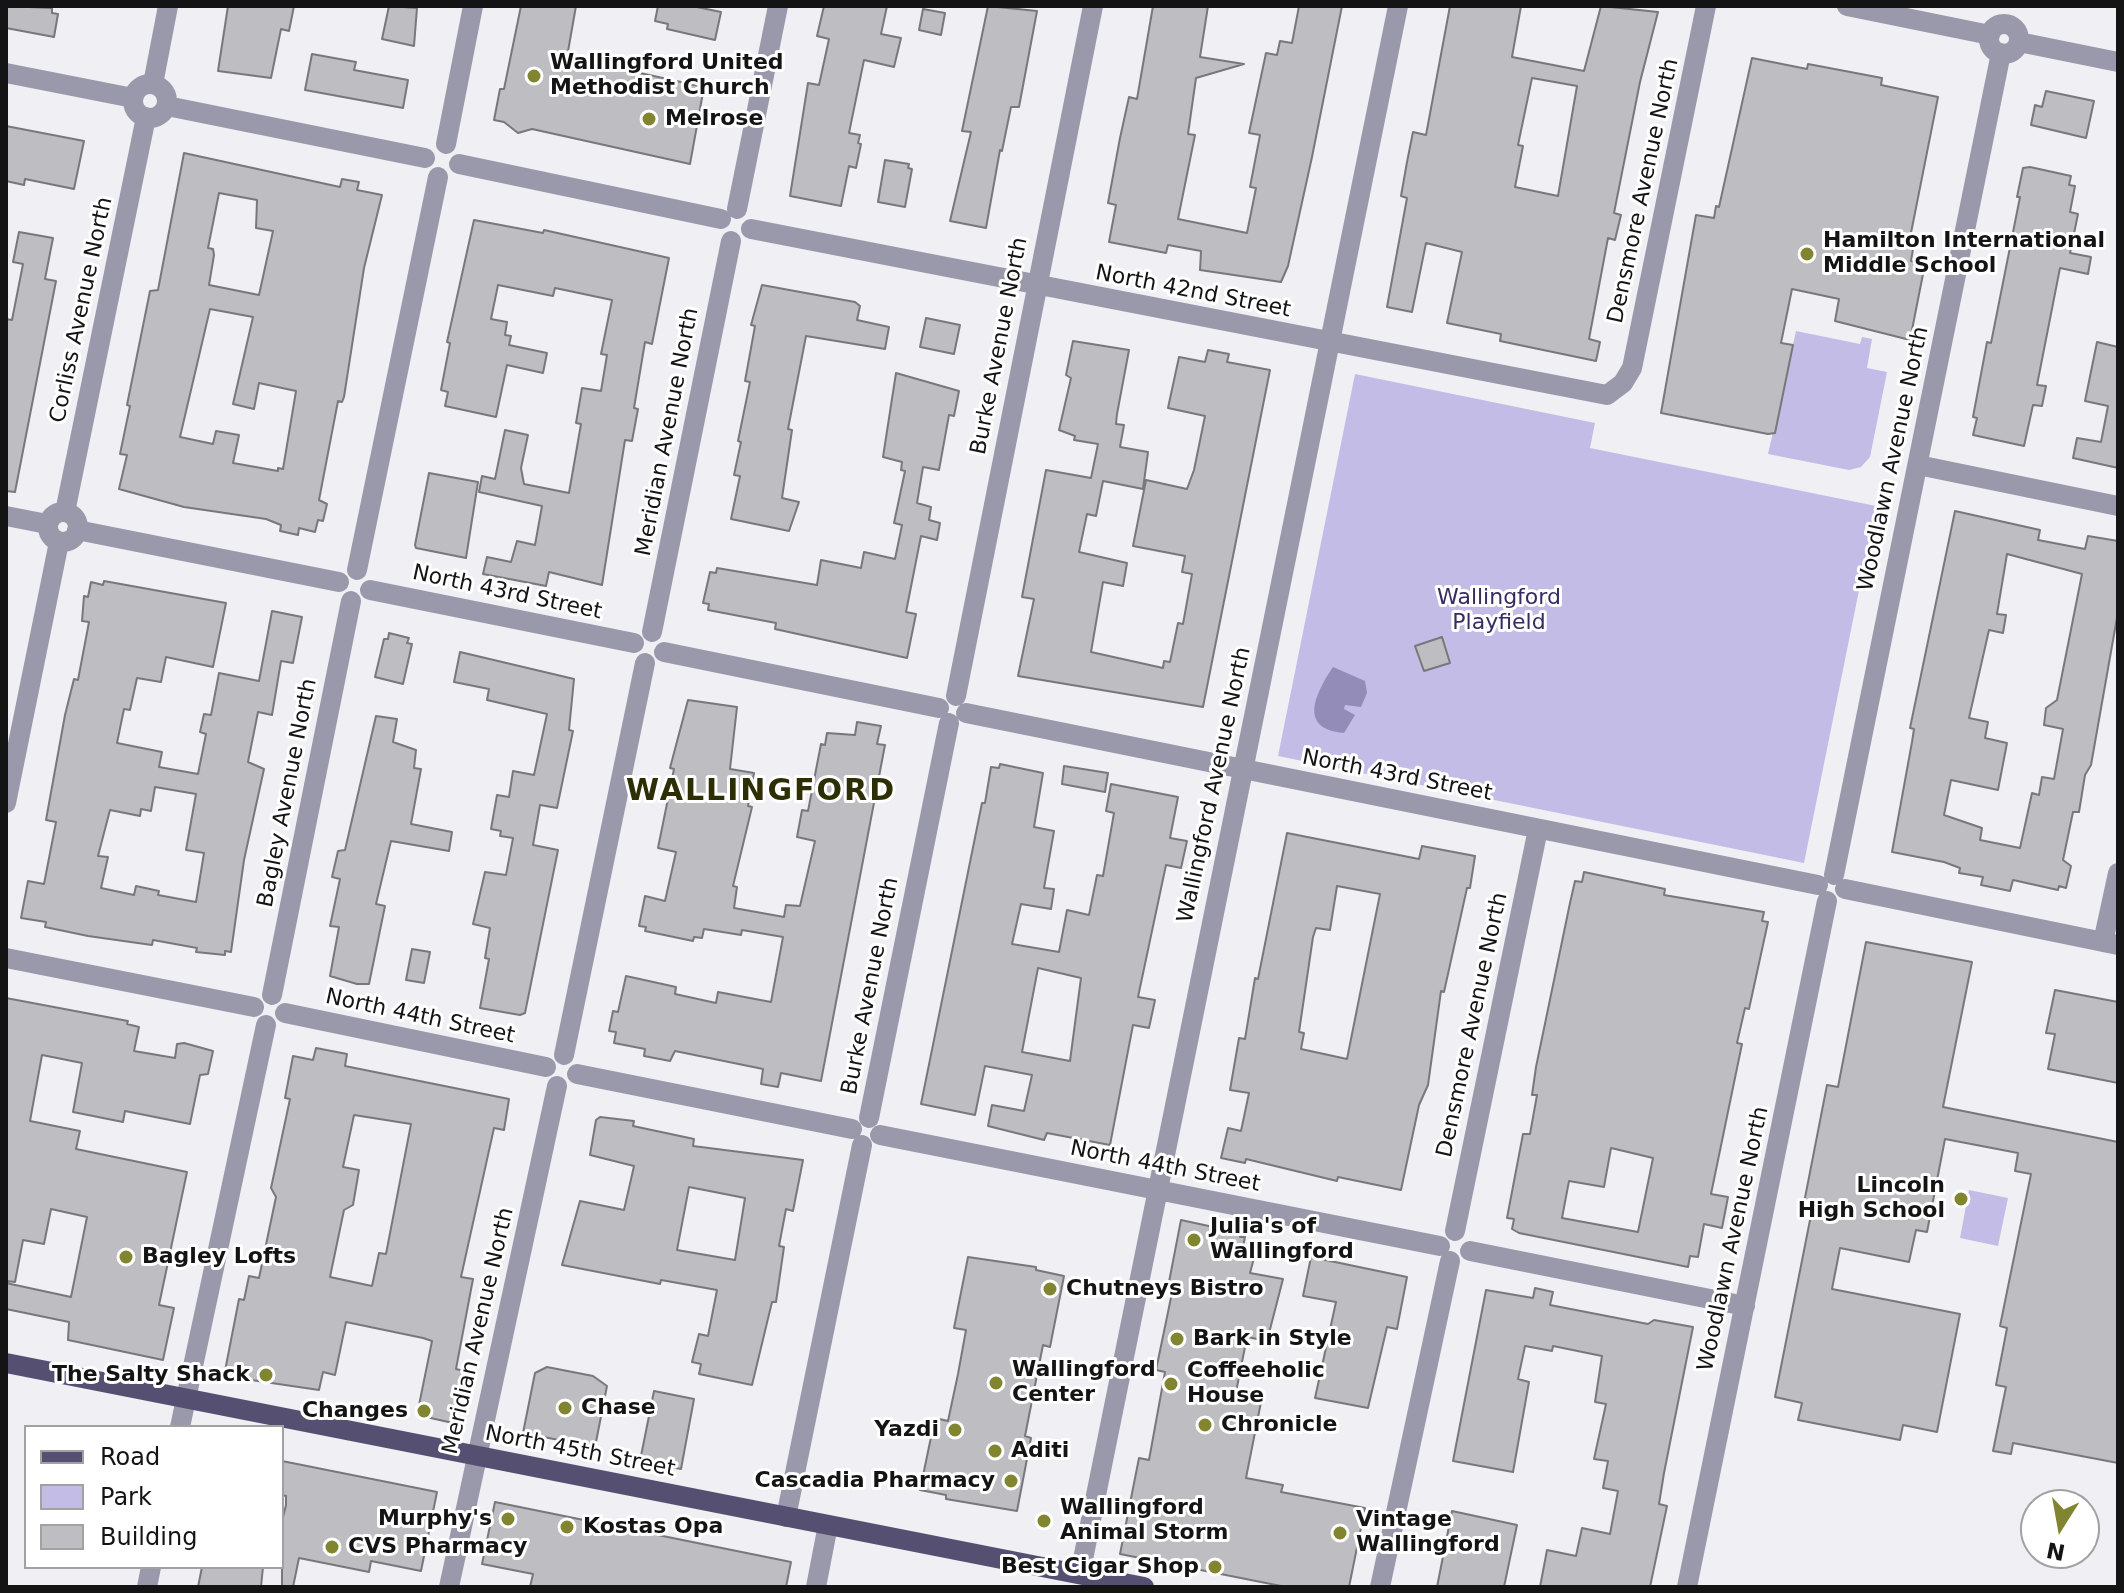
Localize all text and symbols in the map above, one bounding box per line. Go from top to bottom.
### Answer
place label: Wallingford United Methodist Church [550,50,784,102]
street label: Densmore Avenue North [1603,56,1685,326]
marker: Wallingford United Methodist Church [525,67,543,85]
place label: Melrose [665,106,763,132]
marker: Melrose [640,110,658,128]
street label: Corliss Avenue North [45,195,119,425]
place label: Hamilton International Middle School [1823,228,2105,280]
street label: Burke Avenue North [966,235,1034,457]
marker: Hamilton International Middle School [1798,245,1816,263]
street label: North 42nd Street [1093,260,1293,324]
street label: Meridian Avenue North [631,306,705,558]
street label: Woodlawn Avenue North [1853,324,1935,594]
street label: North 43rd Street [410,560,604,626]
park label: Wallingford Playfield [1437,585,1561,636]
street label: Wallingford Avenue North [1173,645,1257,925]
street label: Bagley Avenue North [253,676,323,910]
street label: North 43rd Street [1300,745,1494,807]
district label: WALLINGFORD [626,774,896,810]
street label: Burke Avenue North [837,875,905,1097]
street label: Densmore Avenue North [1432,890,1514,1160]
street label: North 44th Street [323,984,517,1050]
street label: Woodlawn Avenue North [1693,1104,1775,1374]
street label: North 44th Street [1068,1136,1262,1198]
place label: Lincoln High School [1798,1173,1945,1224]
marker: Lincoln High School [1952,1190,1970,1208]
street label: Meridian Avenue North [438,1205,520,1457]
place label: Julia's of Wallingford [1210,1214,1354,1266]
marker: Julia's of Wallingford [1185,1231,1203,1249]
place label: Bagley Lofts [142,1244,296,1270]
marker: Bagley Lofts [117,1248,135,1266]
place label: Chutneys Bistro [1066,1276,1264,1302]
marker: Chutneys Bistro [1041,1280,1059,1298]
place label: Bark in Style [1193,1326,1352,1352]
marker: Bark in Style [1168,1330,1186,1348]
place label: Wallingford Center [1012,1357,1156,1408]
place label: Coffeeholic House [1187,1358,1325,1410]
place label: The Salty Shack [52,1362,250,1388]
marker: The Salty Shack [257,1366,275,1384]
marker: Wallingford Center [987,1374,1005,1392]
marker: Coffeeholic House [1162,1375,1180,1393]
place label: Chase [581,1395,656,1421]
place label: Changes [302,1398,408,1424]
marker: Chase [556,1399,574,1417]
marker: Changes [415,1402,433,1420]
place label: Chronicle [1221,1412,1337,1438]
marker: Chronicle [1196,1416,1214,1434]
place label: Yazdi [874,1417,939,1443]
street label: North 45th Street [483,1421,677,1483]
marker: Yazdi [946,1421,964,1439]
legend [24,1425,284,1569]
place label: Aditi [1011,1438,1069,1464]
marker: Aditi [986,1442,1004,1460]
text: Road [100,1443,160,1471]
place label: Cascadia Pharmacy [755,1468,995,1494]
marker: Cascadia Pharmacy [1002,1472,1020,1490]
text: Park [100,1483,152,1511]
north arrow [2020,1489,2100,1569]
place label: Wallingford Animal Storm [1060,1495,1228,1546]
place label: Murphy's [378,1506,492,1532]
place label: Vintage Wallingford [1356,1507,1500,1558]
marker: Murphy's [499,1510,517,1528]
marker: Wallingford Animal Storm [1035,1512,1053,1530]
place label: Kostas Opa [583,1514,723,1540]
marker: Kostas Opa [558,1518,576,1536]
text: Building [100,1523,197,1551]
marker: Vintage Wallingford [1331,1524,1349,1542]
place label: CVS Pharmacy [348,1534,527,1560]
text: N [2044,1537,2067,1565]
marker: CVS Pharmacy [323,1538,341,1556]
place label: Best Cigar Shop [1001,1554,1199,1580]
marker: Best Cigar Shop [1206,1558,1224,1576]

